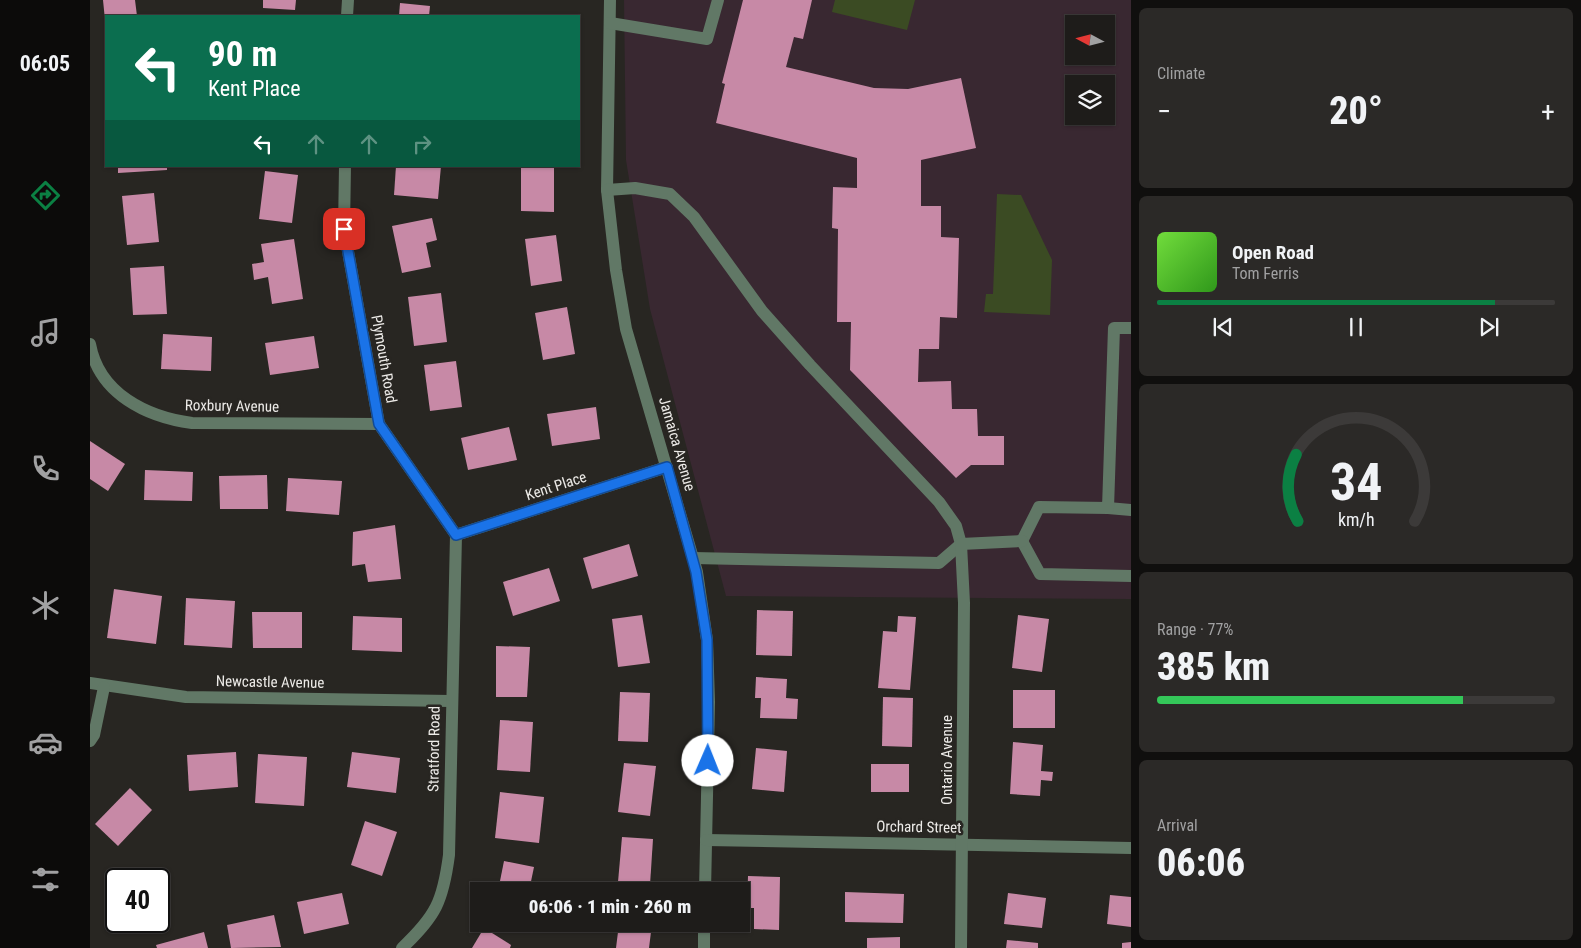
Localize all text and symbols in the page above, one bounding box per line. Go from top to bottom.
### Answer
north arrow [1065,15,1115,65]
map controls [1065,15,1115,125]
text: 90 m [208,34,277,75]
icon: left [125,35,190,100]
text: 06:05 [20,51,70,76]
text: Climate [1157,64,1205,83]
button: layers [1065,75,1115,125]
text: Kent Place [208,76,301,101]
text: 20° [1329,89,1383,133]
text: − [1157,95,1171,128]
text: + [1541,95,1555,128]
icon: left [249,130,277,158]
icon: ahead [302,130,330,158]
icon: ahead [355,130,383,158]
icon: right [408,130,436,158]
icon: directions [28,178,63,213]
pin [323,208,365,250]
icon: arrive [330,215,358,243]
text: Open Road [1232,241,1314,264]
text: Tom Ferris [1232,264,1299,283]
street label: Plymouth Road [367,313,401,405]
icon: previous [1209,313,1237,341]
icon: pause [1342,313,1370,341]
icon: next [1475,313,1503,341]
icon: music [28,315,63,350]
street label: Jamaica Avenue [655,395,699,493]
street label: Roxbury Avenue [185,396,279,416]
icon: phone [28,451,63,486]
text: 34 [1330,452,1382,513]
street label: Kent Place [523,468,589,504]
text: km/h [1338,509,1374,530]
icon: climate [28,588,63,623]
text: Range · 77% [1157,620,1233,639]
text: 385 km [1157,645,1270,689]
street label: Newcastle Avenue [216,672,324,692]
street label: Stratford Road [424,706,444,792]
street label: Ontario Avenue [938,715,956,805]
icon: car [28,725,63,760]
position arrow [681,734,733,786]
text: Arrival [1157,816,1198,835]
street label: Orchard Street [876,817,962,837]
text: 06:06 [1157,841,1245,885]
icon: filters [28,862,63,897]
speed limit sign: 40 [105,868,170,933]
text: 06:06 · 1 min · 260 m [529,895,691,918]

